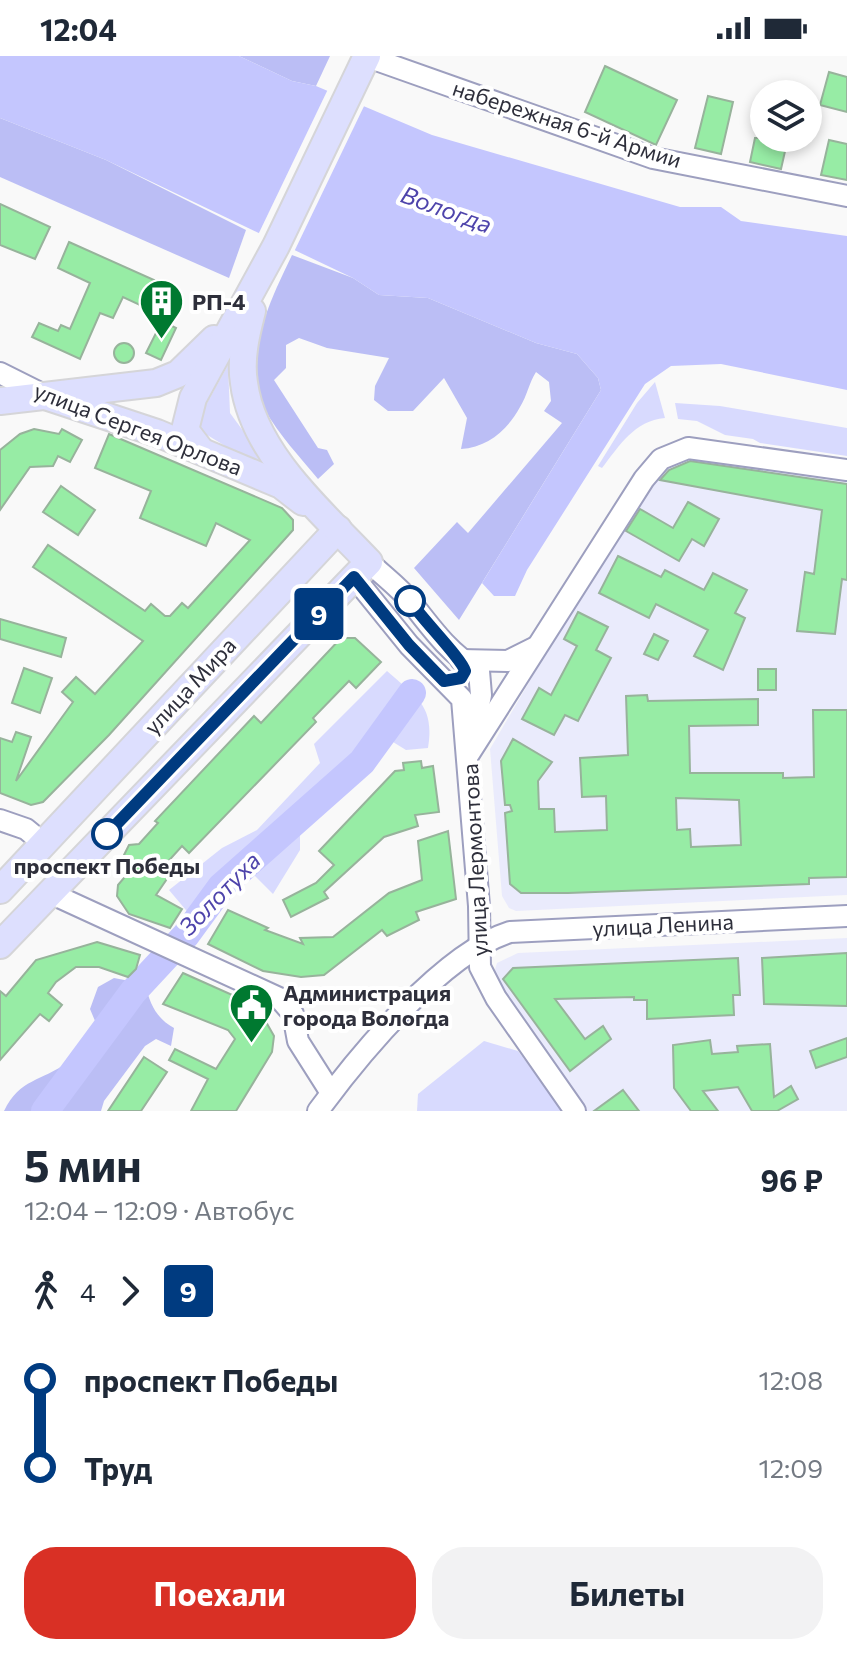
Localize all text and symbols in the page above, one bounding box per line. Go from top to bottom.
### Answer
text: 12:04 [40,10,117,47]
street label: набережная 6-й Армии [449,74,685,173]
map controls [750,80,822,152]
button: layers [750,80,822,152]
water label: Вологда [397,179,496,238]
building icon: РП-4 [137,278,185,341]
place label: РП-4 [192,288,246,315]
street label: улица Сергея Орлова [30,376,246,481]
unlabelled marker [395,586,425,616]
line badge: 9 [293,588,345,640]
text: 9 [310,597,328,631]
street label: улица Мира [138,632,241,740]
street label: улица Лермонтова [456,763,493,957]
marker: проспект Победы [92,819,122,849]
water label: Золотуха [172,845,266,941]
place label: проспект Победы [14,852,200,879]
street label: улица Ленина [592,907,734,942]
place label: Администрация города Вологда [283,979,451,1031]
public building icon: Администрация города Вологда [228,982,276,1045]
text: 5 мин [24,1137,142,1191]
text: 96 ₽ [760,1161,823,1198]
text: 12:04 – 12:09 · Автобус [24,1194,295,1225]
icon: walk [24,1269,68,1313]
icon: forward [108,1269,152,1313]
text: 9 [180,1274,197,1308]
text: 4 [80,1276,96,1307]
text: проспект Победы [84,1361,338,1398]
text: 12:08 [759,1364,823,1395]
text: Труд [84,1449,152,1486]
text: 12:09 [759,1452,823,1483]
button: Поехали [24,1547,416,1639]
button: Билеты [432,1547,823,1639]

